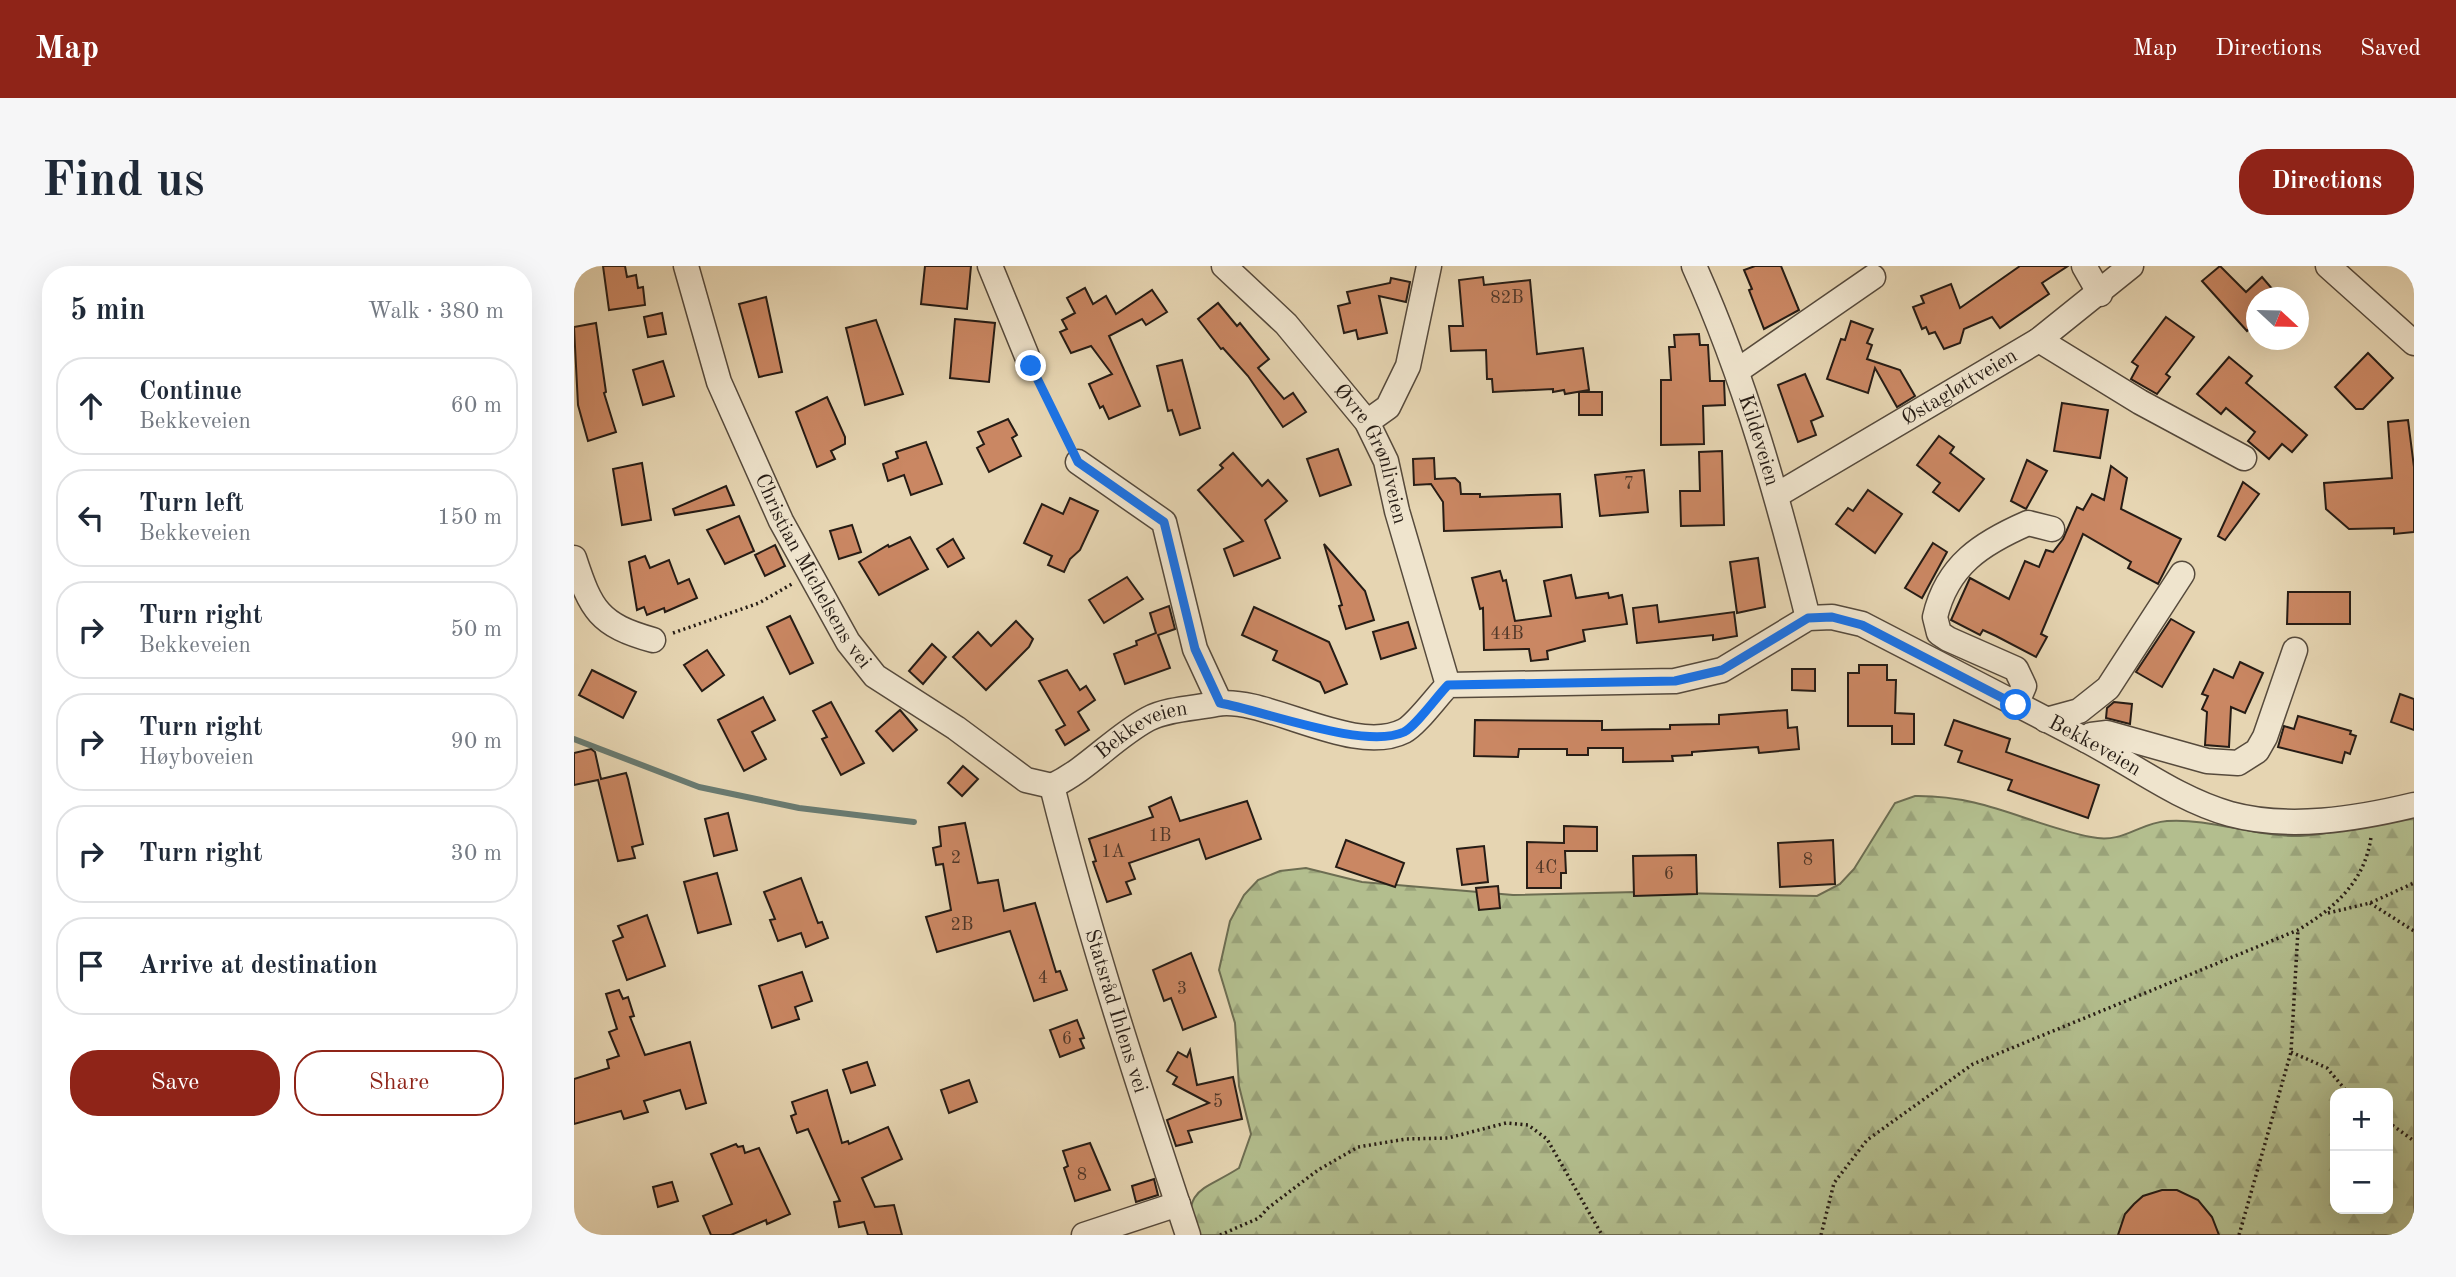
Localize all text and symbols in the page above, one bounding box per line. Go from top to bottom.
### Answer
text: Map [35,33,99,66]
text: Map [2133,37,2177,61]
text: Directions [2215,37,2322,61]
text: Saved [2360,37,2421,61]
button: Directions [2239,149,2414,215]
text: Find us [42,158,205,207]
north arrow [2246,287,2309,350]
house number: 82B [1490,289,1524,307]
text: 5 min [70,296,145,326]
text: Walk · 380 m [368,300,504,323]
street label: Østagløttveien [1898,345,2021,429]
route end [1015,350,1046,381]
text: Continue [139,379,242,405]
street label: Øvre Grønliveien [1330,380,1411,526]
icon: ahead [72,387,110,425]
street label: Kildeveien [1735,392,1783,488]
text: 60 m [451,394,502,417]
text: Bekkeveien [139,410,251,433]
street label: Christian Michelsens vei [751,471,875,672]
house number: 7 [1624,475,1634,493]
text: Turn left [139,491,244,517]
icon: left [72,499,110,537]
text: 150 m [437,506,502,529]
text: Bekkeveien [139,522,251,545]
text: Turn right [139,603,262,629]
icon: right [72,611,110,649]
text: 50 m [451,618,502,641]
house number: 44B [1490,625,1524,643]
text: Bekkeveien [139,634,251,657]
route start [2000,689,2031,720]
street label: Bekkeveien [1092,698,1189,763]
street label: Bekkeveien [2045,712,2145,780]
text: Turn right [139,715,262,741]
icon: right [72,723,110,761]
text: 90 m [451,730,502,753]
text: Høyboveien [139,746,254,769]
house number: 1B [1149,827,1171,845]
icon: right [72,835,110,873]
text: Turn right [139,841,262,867]
text: 30 m [451,842,502,865]
house number: 1A [1101,843,1125,861]
house number: 2 [951,849,961,867]
house number: 8 [1803,851,1813,869]
house number: 4C [1535,859,1557,877]
house number: 6 [1664,865,1674,883]
house number: 2B [951,916,973,934]
street label: Statsråd Ihlens vei [1081,927,1151,1095]
icon: arrive [72,947,110,985]
text: Arrive at destination [139,953,378,979]
house number: 4 [1038,969,1048,987]
house number: 3 [1177,980,1187,998]
house number: 6 [1062,1030,1072,1048]
button: Save [70,1050,280,1116]
button: Share [294,1050,504,1116]
map controls [2330,1088,2393,1214]
button: + [2330,1088,2393,1151]
house number: 5 [1213,1093,1223,1111]
button: − [2330,1151,2393,1214]
house number: 8 [1077,1166,1087,1184]

